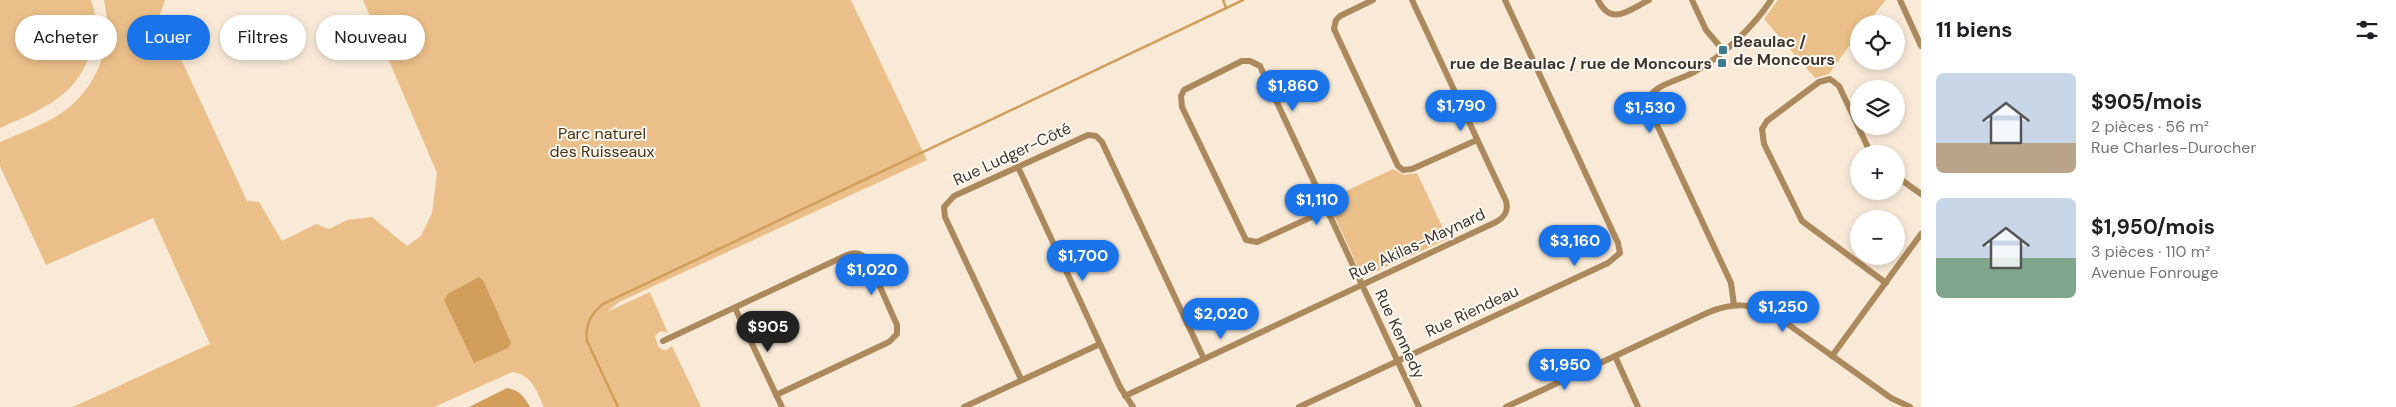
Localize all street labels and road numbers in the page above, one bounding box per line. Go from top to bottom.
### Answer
street label: Rue Ludger-Côté [950,117,1074,191]
street label: Rue Akilas-Maynard [1346,203,1488,285]
street label: Rue Riendeau [1422,280,1522,342]
street label: Rue Kennedy [1370,286,1430,382]

